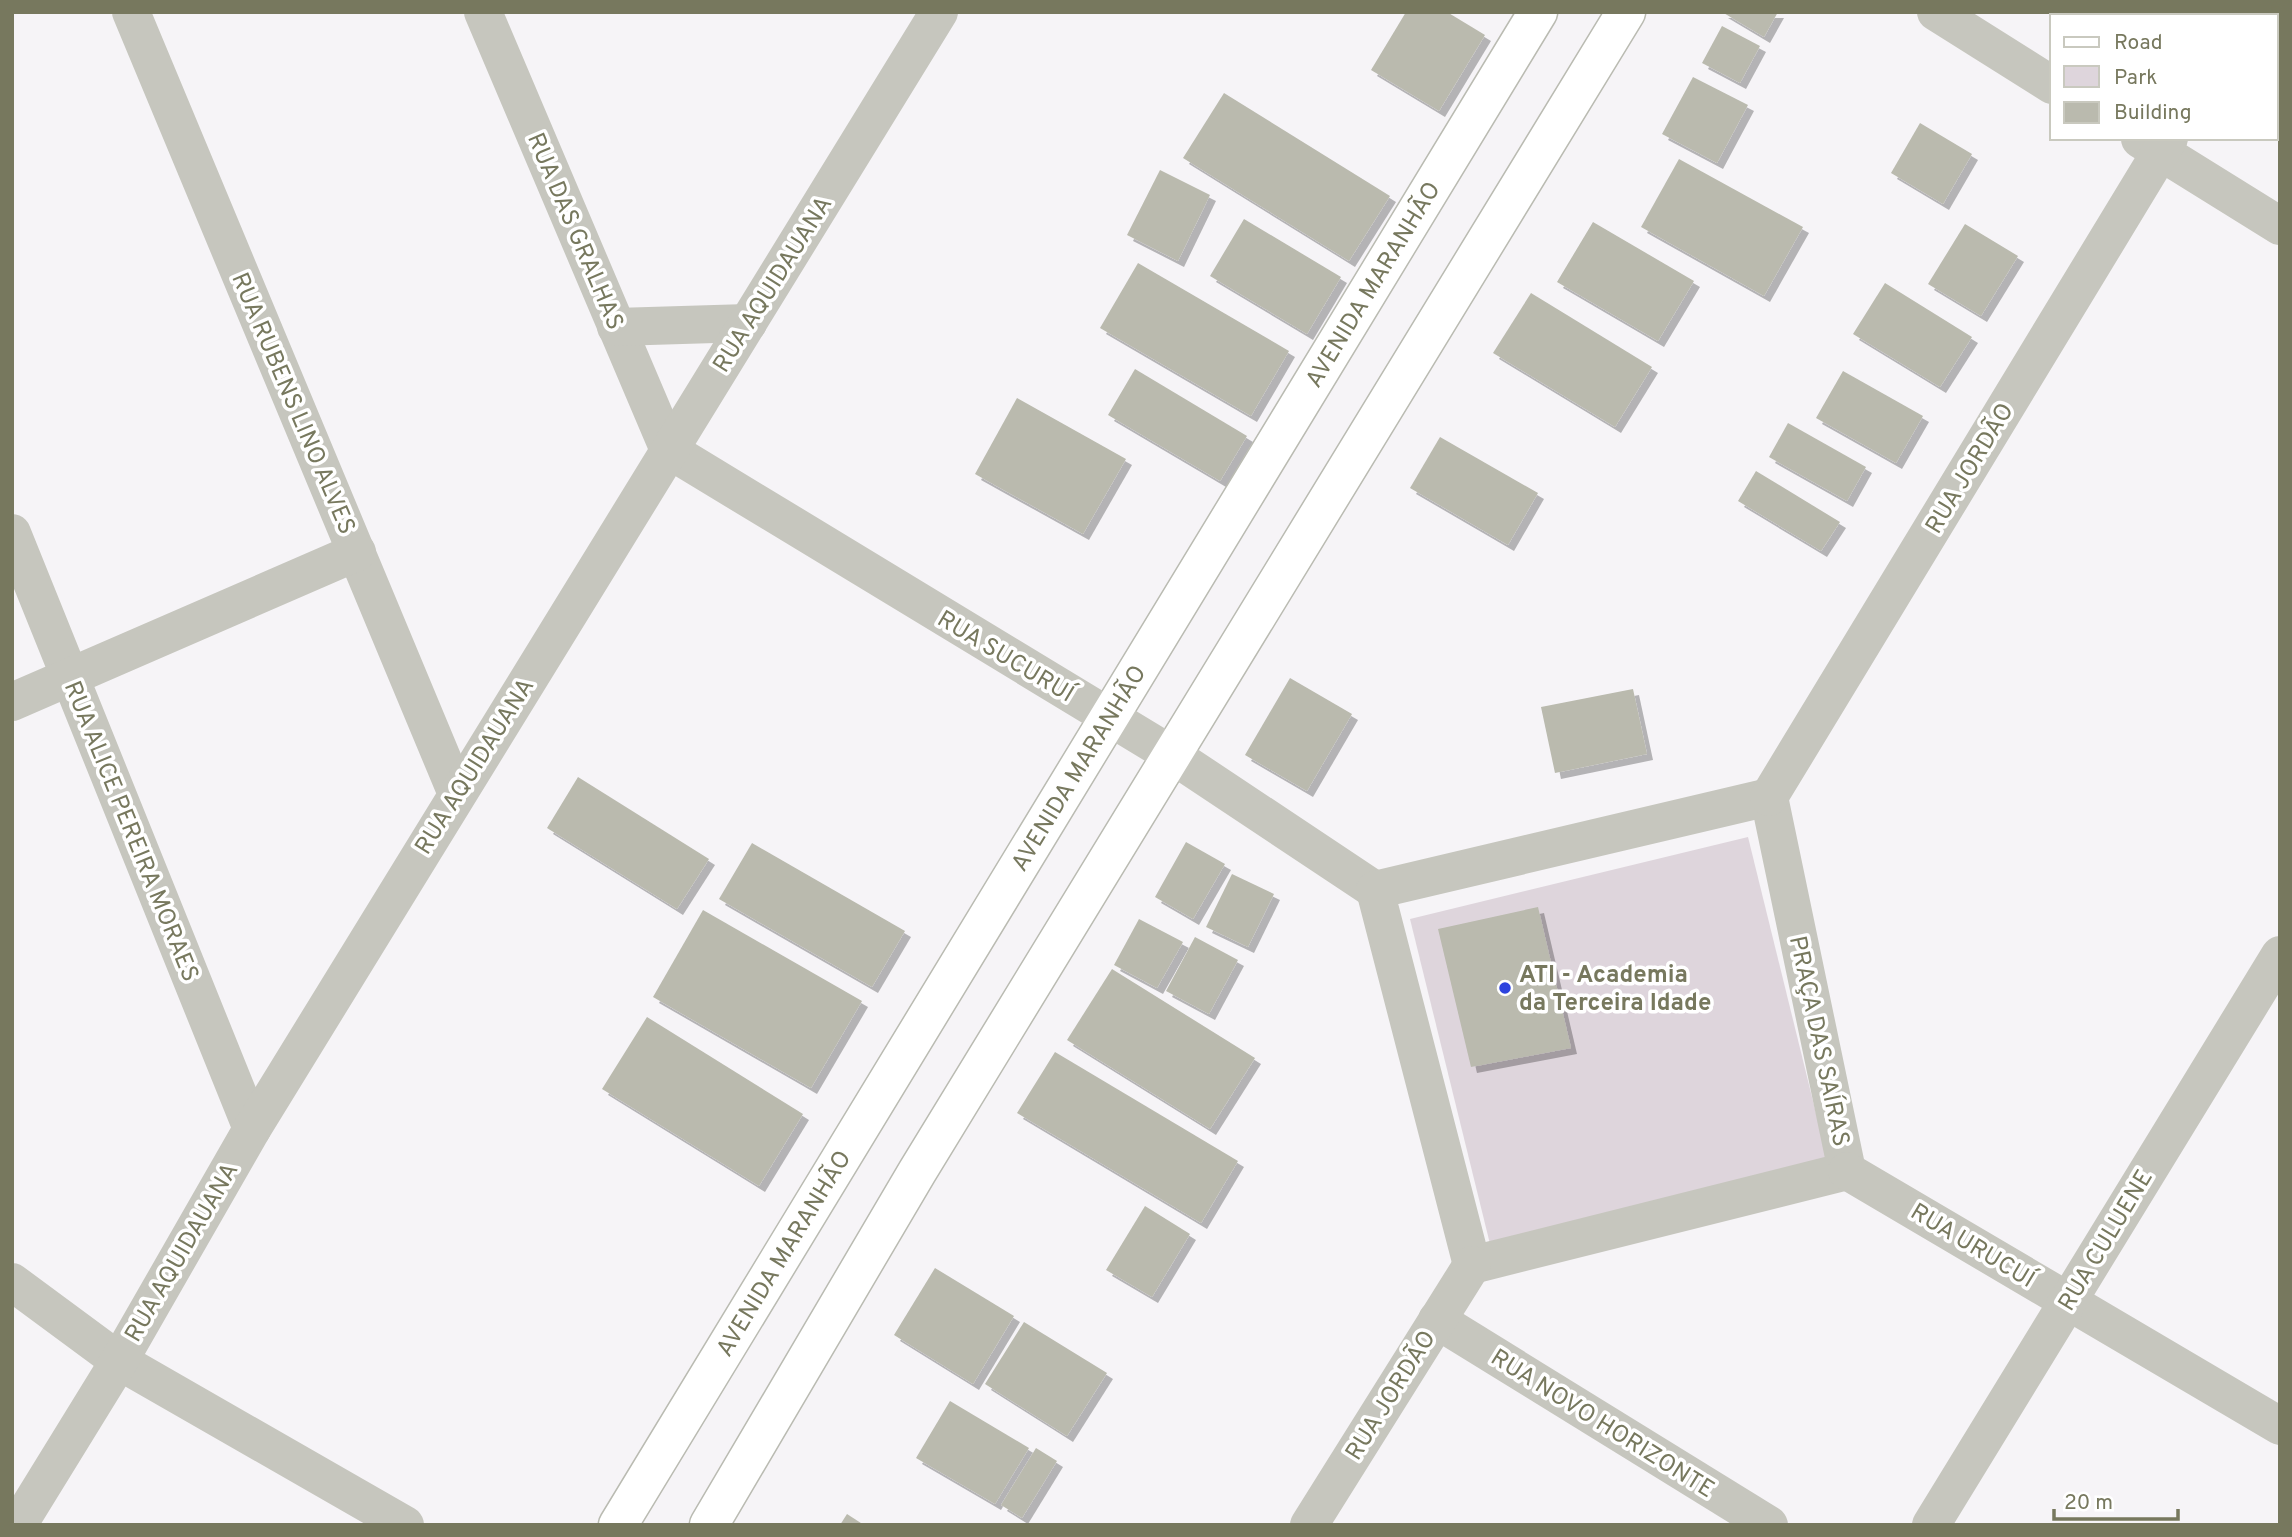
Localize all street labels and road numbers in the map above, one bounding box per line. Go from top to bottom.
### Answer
street label: RUA DAS GRALHAS [519,129,629,335]
street label: AVENIDA MARANHÃO [1300,177,1448,394]
street label: RUA AQUIDAUANA [707,191,840,379]
street label: RUA RUBENS LINO ALVES [223,268,361,539]
street label: RUA JORDÃO [1918,397,2022,540]
street label: RUA SUCURUÍ [931,603,1082,711]
street label: AVENIDA MARANHÃO [1006,660,1154,878]
street label: RUA AQUIDAUANA [409,673,542,861]
street label: RUA ALICE PEREIRA MORAES [56,677,204,986]
street label: PRAÇA DAS SAÍRAS [1781,933,1857,1149]
street label: AVENIDA MARANHÃO [711,1146,859,1363]
street label: RUA AQUIDAUANA [119,1158,246,1348]
street label: RUA CULUENE [2053,1165,2161,1317]
street label: RUA URUCUÍ [1904,1196,2043,1297]
street label: RUA JORDÃO [1338,1325,1443,1467]
street label: RUA NOVO HORIZONTE [1485,1344,1719,1506]

